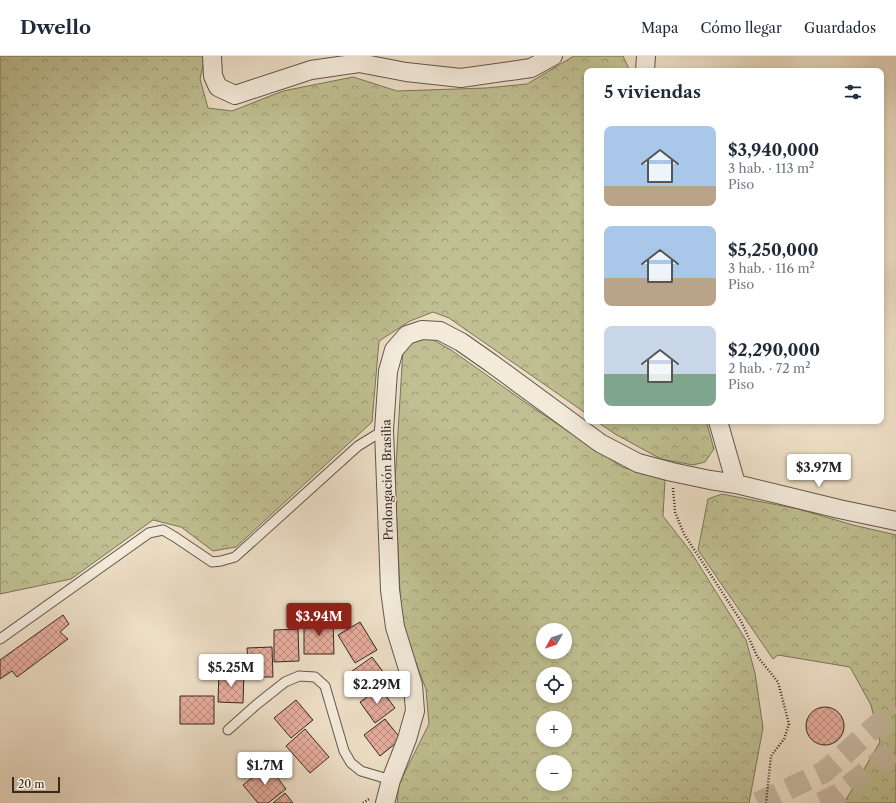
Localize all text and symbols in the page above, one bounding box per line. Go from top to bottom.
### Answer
text: Dwello [20,16,91,39]
text: Mapa [641,19,678,37]
text: Cómo llegar [700,19,782,37]
text: Guardados [804,19,876,37]
icon: filters [842,81,864,103]
text: 5 viviendas [604,82,701,102]
text: $3,940,000 [728,140,819,160]
icon: home [636,142,684,190]
text: 3 hab. · 113 m² [728,160,814,176]
text: Piso [728,176,754,192]
text: $5,250,000 [728,240,819,260]
icon: home [636,242,684,290]
text: 3 hab. · 116 m² [728,260,815,276]
text: Piso [728,276,754,292]
text: $2,290,000 [728,340,820,360]
icon: home [636,342,684,390]
text: 2 hab. · 72 m² [728,360,811,376]
text: Piso [728,376,754,392]
street label: Prolongación Brasilia [378,419,396,541]
pin: $3.97M [786,454,852,488]
text: $3.97M [796,459,842,475]
pin: $3.94M [286,603,352,637]
text: $3.94M [295,608,343,624]
north arrow [536,623,572,659]
map controls [536,623,572,791]
pin: $5.25M [198,654,264,688]
text: $5.25M [208,659,254,675]
button: locate [536,667,572,703]
pin: $2.29M [344,671,410,705]
text: $2.29M [353,676,401,692]
button: + [536,711,572,747]
pin: $1.7M [237,752,293,786]
button: − [536,755,572,791]
text: $1.7M [246,757,284,773]
scale bar [12,775,60,794]
text: 20 m [18,777,44,791]

